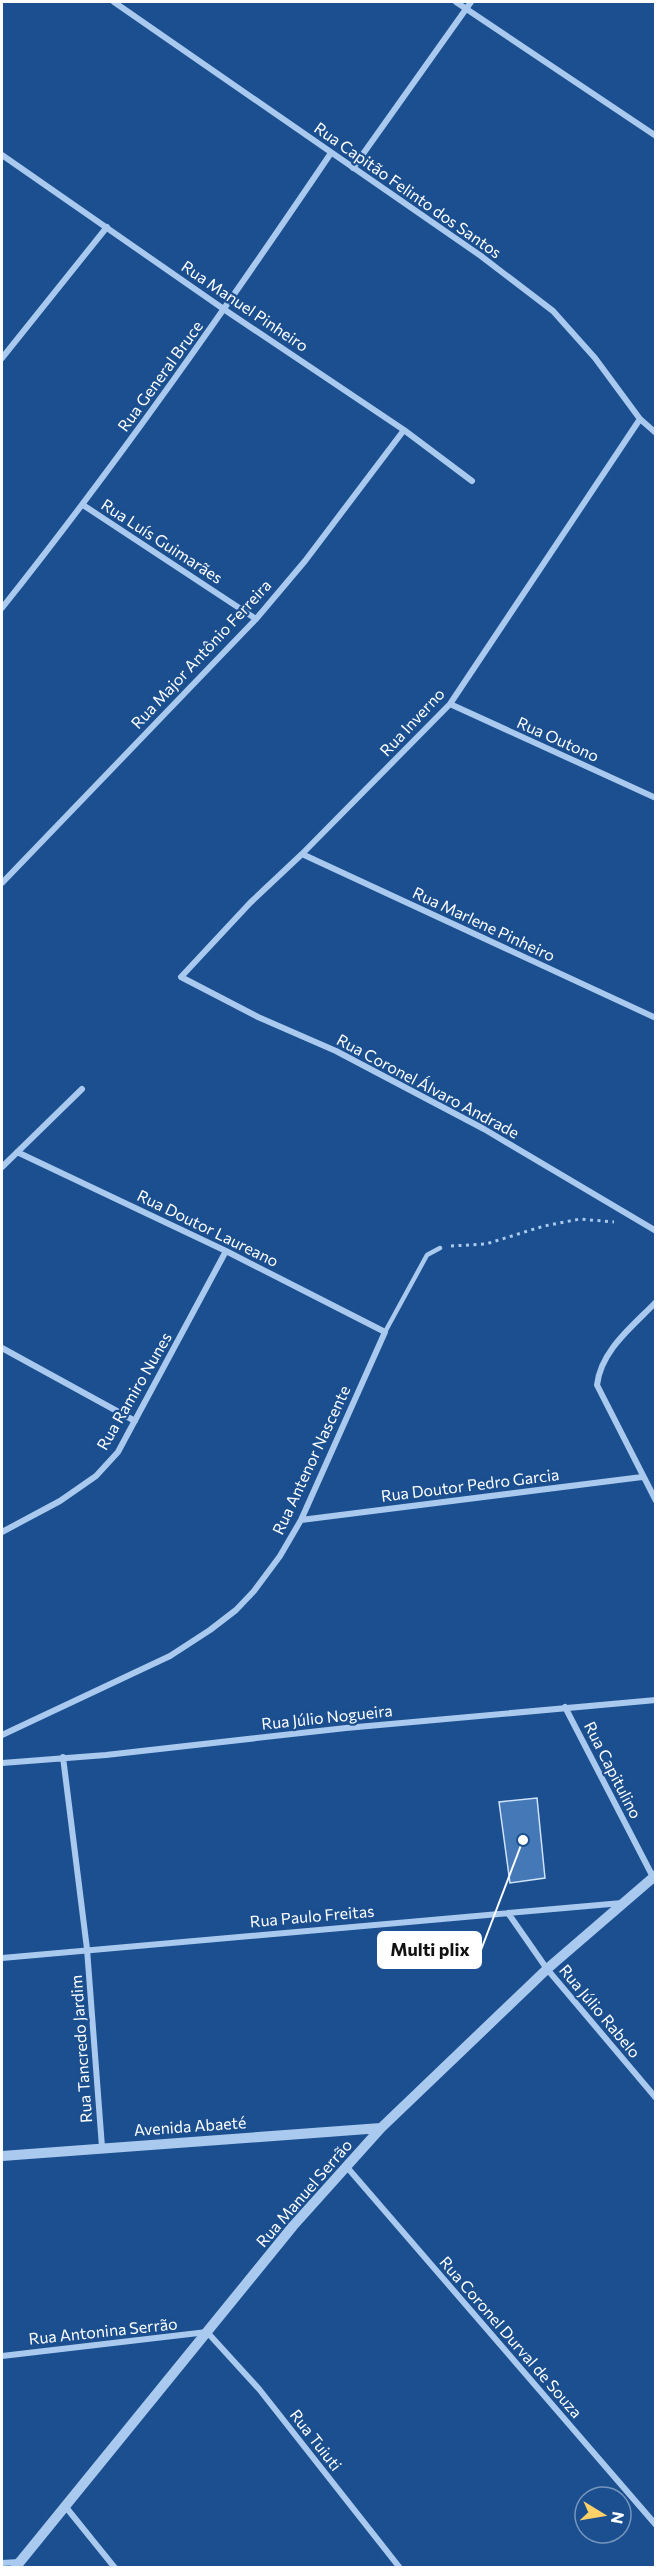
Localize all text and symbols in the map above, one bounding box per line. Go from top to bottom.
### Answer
street label: Rua Capitão Felinto dos Santos [311,118,506,262]
street label: Rua Manuel Pinheiro [178,256,312,355]
street label: Rua General Bruce [113,317,206,435]
street label: Rua Luís Guimarães [98,494,227,587]
street label: Rua Major Antônio Ferreira [127,575,275,732]
street label: Rua Inverno [375,684,448,760]
street label: Rua Outono [514,712,602,765]
street label: Rua Marlene Pinheiro [410,882,558,965]
street label: Rua Coronel Álvaro Andrade [334,1029,523,1142]
street label: Rua Doutor Laureano [134,1185,282,1270]
street label: Rua Ramiro Nunes [92,1329,175,1453]
street label: Rua Antenor Nascente [268,1382,353,1537]
street label: Rua Doutor Pedro Garcia [380,1464,560,1505]
street label: Rua Júlio Nogueira [260,1700,393,1733]
street label: Rua Capitulino [581,1718,646,1821]
street label: Rua Paulo Freitas [249,1901,375,1930]
callout: Multi plix [378,1932,481,1968]
text: Multi plix [390,1938,470,1960]
street label: Rua Júlio Rabelo [556,1960,645,2061]
street label: Rua Tancredo Jardim [66,1974,95,2124]
street label: Avenida Abaeté [133,2112,247,2139]
street label: Rua Manuel Serrão [252,2135,356,2250]
street label: Rua Coronel Durval de Souza [436,2252,587,2421]
street label: Rua Antonina Serrão [28,2313,178,2348]
street label: Rua Tuiuti [287,2405,346,2474]
north arrow [573,2485,633,2545]
text: N [608,2510,629,2526]

